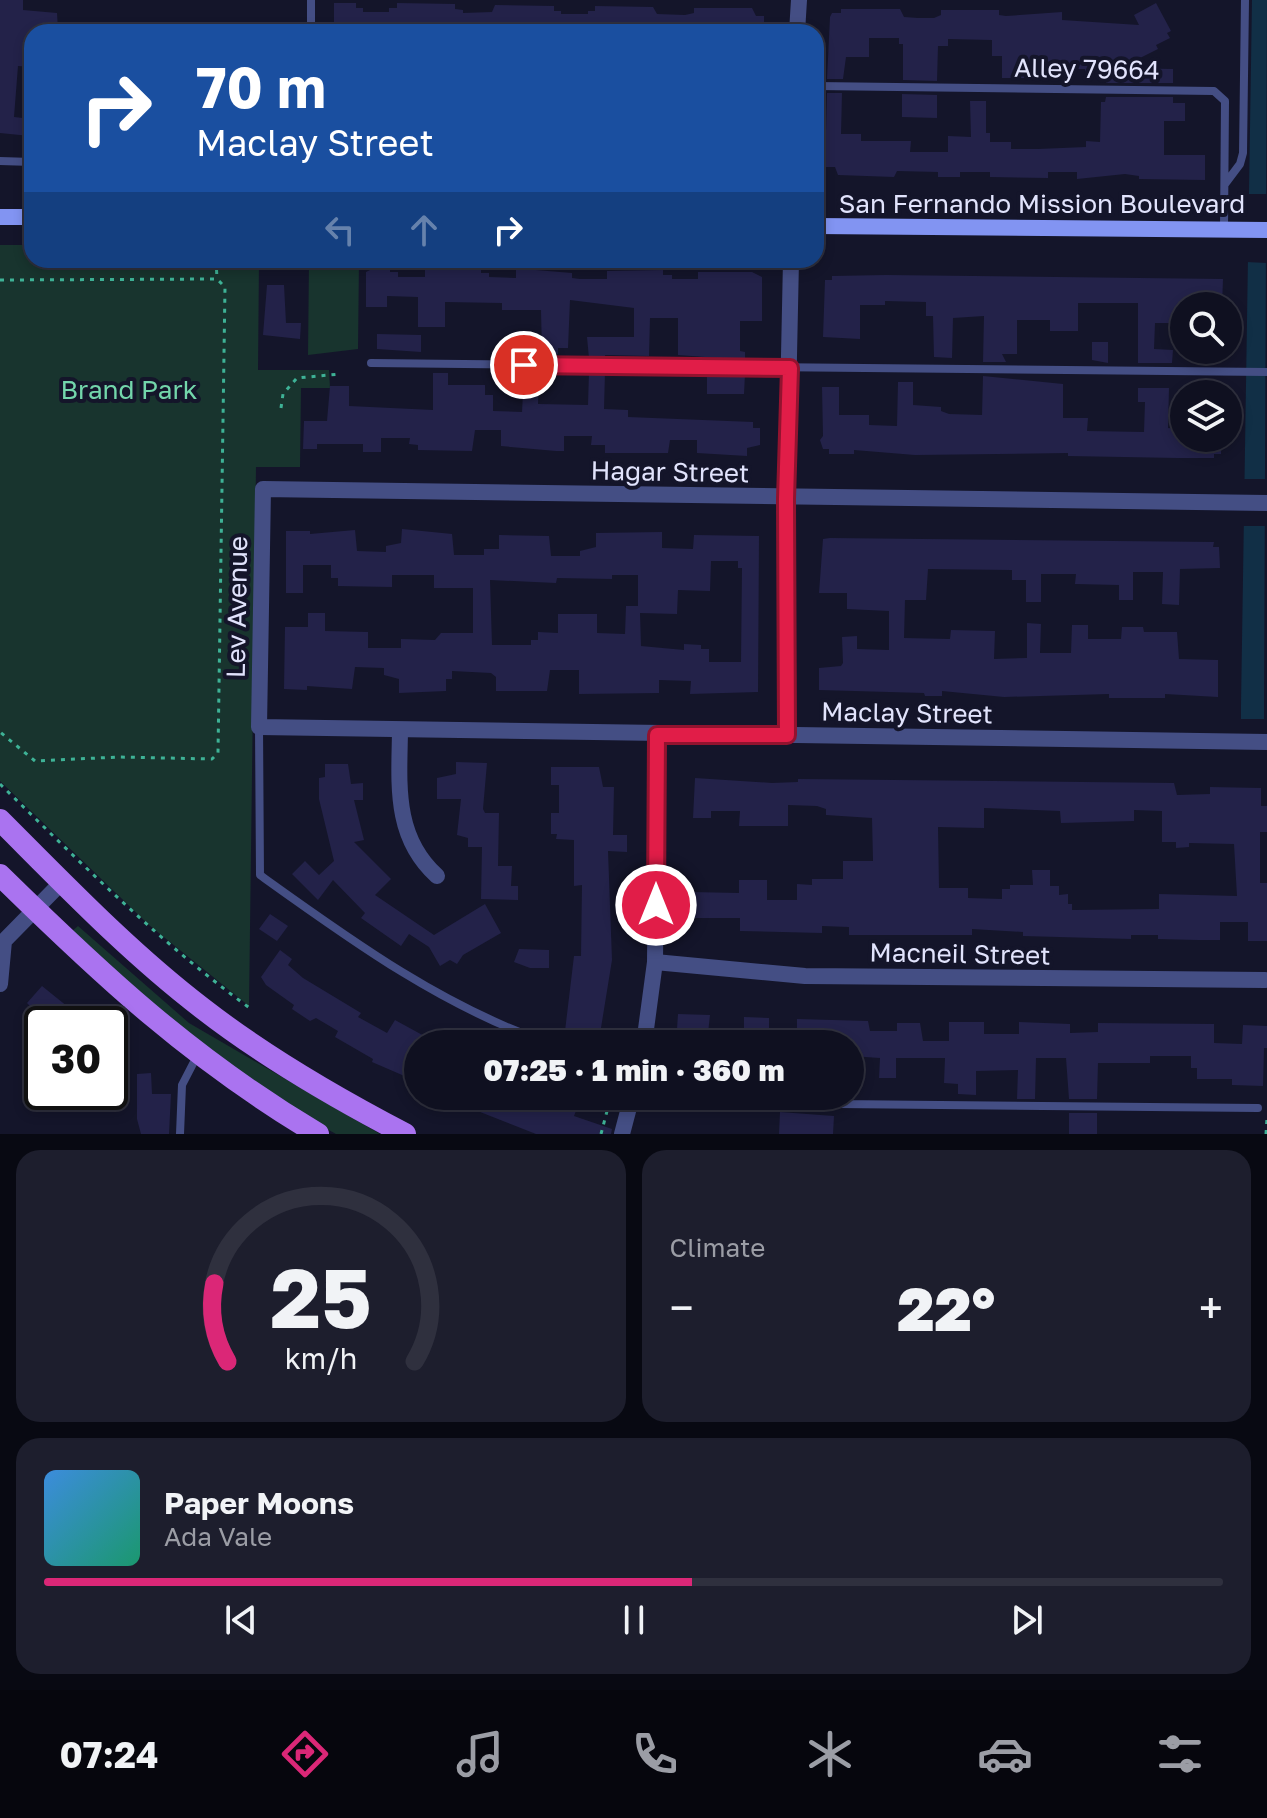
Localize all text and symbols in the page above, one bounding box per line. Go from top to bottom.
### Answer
street label: Alley 79664 [1014,52,1160,85]
text: 70 m [196,53,326,120]
icon: right [64,56,168,160]
text: Maclay Street [196,121,434,164]
street label: San Fernando Mission Boulevard [839,188,1245,219]
icon: left [318,208,362,252]
icon: ahead [402,208,446,252]
icon: right [486,208,530,252]
map controls [1170,292,1242,452]
button: search [1170,292,1242,364]
pin [490,331,558,399]
icon: arrive [502,343,546,387]
park label: Brand Park [61,374,198,405]
button: layers [1170,380,1242,452]
street label: Hagar Street [590,455,750,488]
street label: Lev Avenue [220,536,253,678]
street label: Maclay Street [821,696,993,729]
position arrow [614,863,698,947]
street label: Macneil Street [869,936,1051,971]
speed limit sign: 30 [24,1006,128,1110]
text: 07:25 · 1 min · 360 m [483,1052,785,1088]
text: Climate [670,1232,765,1263]
text: 25 [270,1246,372,1346]
text: 22° [897,1272,995,1344]
text: − [670,1281,694,1334]
text: + [1199,1281,1223,1334]
text: km/h [284,1341,357,1375]
text: Paper Moons [164,1485,354,1521]
text: Ada Vale [164,1521,272,1552]
icon: previous [219,1598,263,1642]
icon: pause [612,1598,656,1642]
icon: next [1005,1598,1049,1642]
icon: directions [277,1726,333,1782]
icon: music [452,1726,508,1782]
icon: phone [627,1726,683,1782]
icon: climate [802,1726,858,1782]
icon: car [977,1726,1033,1782]
icon: filters [1152,1726,1208,1782]
text: 07:24 [59,1733,158,1776]

